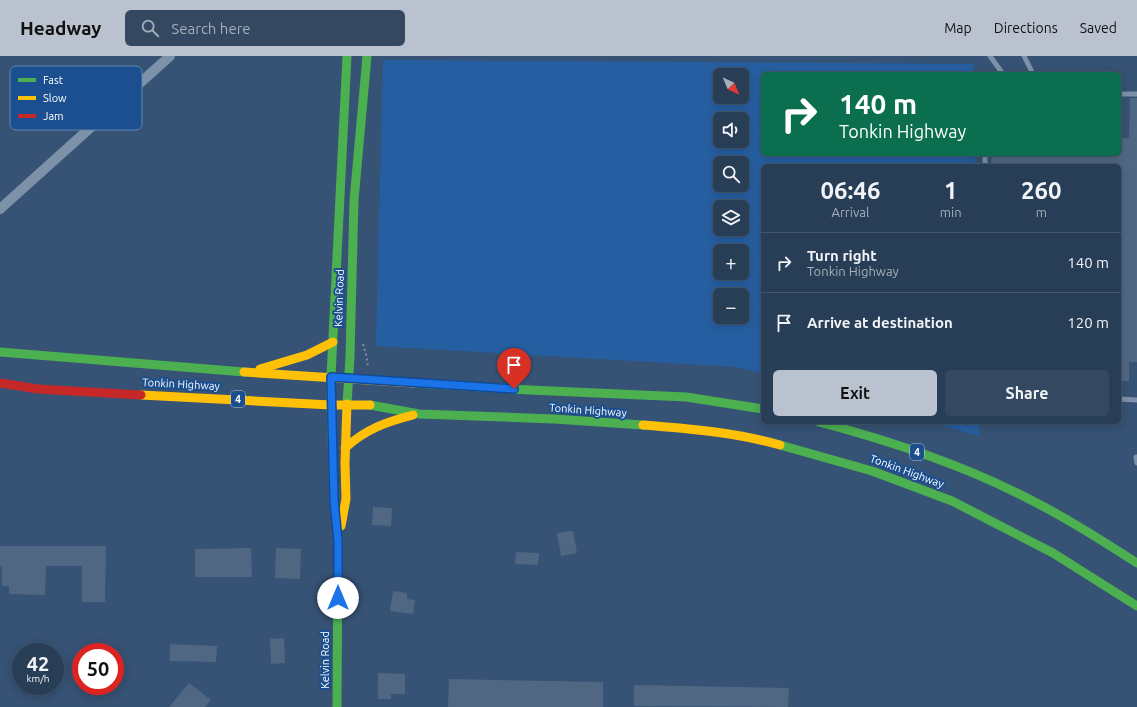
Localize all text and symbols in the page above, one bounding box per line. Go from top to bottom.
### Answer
search box [125,10,405,46]
text: Headway [20,17,101,39]
icon: search [139,17,161,39]
text: Search here [171,20,251,37]
text: Map [944,20,972,36]
text: Directions [994,20,1058,36]
text: Saved [1080,20,1117,36]
legend [10,66,142,130]
north arrow [713,68,749,104]
map controls [713,68,749,324]
text: Fast [43,74,64,86]
icon: right [773,88,825,140]
text: 140 m [839,88,917,119]
text: Slow [43,92,67,104]
text: Jam [43,110,64,122]
button: sound [713,112,749,148]
text: Tonkin Highway [839,121,966,141]
button: search [713,156,749,192]
text: 06:46 [820,177,880,204]
text: 1 [944,177,957,204]
text: 260 [1021,177,1062,204]
button: layers [713,200,749,236]
text: Arrival [831,205,869,219]
text: min [940,205,962,219]
text: m [1036,205,1047,219]
button: + [713,244,749,280]
text: Turn right [807,247,877,264]
icon: right [773,252,795,274]
text: 140 m [1067,254,1109,271]
text: Tonkin Highway [807,264,899,278]
street label: Kelvin Road [332,269,346,327]
button: − [713,288,749,324]
icon: arrive [773,312,795,334]
text: Arrive at destination [807,314,953,331]
text: 120 m [1067,314,1109,331]
pin [497,348,531,389]
icon: arrive [503,354,525,376]
button: Exit [773,370,937,416]
button: Share [945,370,1109,416]
street label: Tonkin Highway [142,376,221,392]
road number: 4 [231,391,245,407]
street label: Tonkin Highway [549,401,628,419]
road number: 4 [910,444,924,460]
street label: Tonkin Highway [868,452,946,490]
position arrow [317,577,359,619]
street label: Kelvin Road [319,631,331,689]
speed limit sign: 50 [72,643,124,695]
text: 42 [27,652,49,675]
text: km/h [26,673,50,684]

